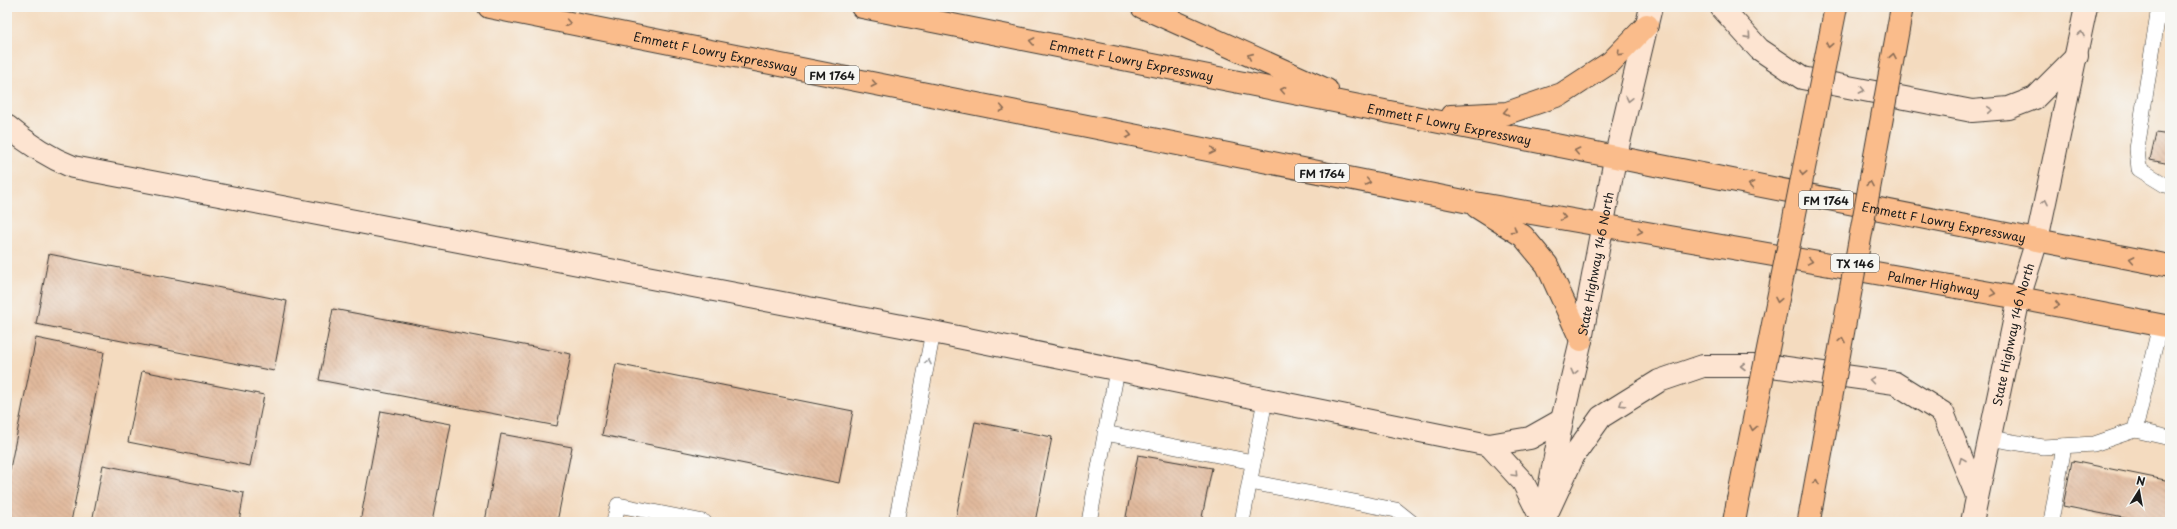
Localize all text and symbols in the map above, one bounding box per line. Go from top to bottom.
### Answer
one-way arrow [565,18,571,26]
street label: Emmett F Lowry Expressway [632,27,799,77]
one-way arrow [1743,31,1750,39]
one-way arrow [2076,31,2085,37]
street label: Emmett F Lowry Expressway [1048,35,1215,86]
one-way arrow [1029,37,1035,45]
one-way arrow [1825,42,1833,48]
one-way arrow [1617,48,1625,56]
one-way arrow [1247,53,1255,61]
one-way arrow [1888,53,1896,60]
road number: FM 1764 [805,66,859,84]
one-way arrow [871,79,877,87]
one-way arrow [1859,85,1865,93]
one-way arrow [1280,86,1286,95]
one-way arrow [1626,96,1634,103]
street label: Emmett F Lowry Expressway [1366,99,1533,149]
one-way arrow [998,105,1005,113]
one-way arrow [1987,105,1993,114]
one-way arrow [1503,107,1509,116]
one-way arrow [1126,130,1132,138]
one-way arrow [1209,146,1216,155]
one-way arrow [1574,147,1580,155]
road number: FM 1764 [1295,164,1349,182]
one-way arrow [1800,170,1808,176]
one-way arrow [1364,177,1371,185]
one-way arrow [1748,181,1754,190]
one-way arrow [1865,181,1873,187]
street label: State Highway 146 North [1573,190,1618,337]
road number: FM 1764 [1799,191,1853,209]
street label: Emmett F Lowry Expressway [1860,197,2028,247]
one-way arrow [2041,199,2049,206]
one-way arrow [1560,213,1566,221]
one-way arrow [1510,226,1517,233]
one-way arrow [1637,226,1643,235]
road number: TX 146 [1831,254,1879,272]
one-way arrow [2129,255,2135,264]
one-way arrow [1806,256,1813,265]
street label: State Highway 146 North [1988,261,2038,408]
street label: Palmer Highway [1886,266,1981,300]
one-way arrow [1990,288,1996,297]
one-way arrow [1774,297,1783,303]
one-way arrow [2054,301,2060,309]
one-way arrow [1837,337,1845,343]
one-way arrow [923,359,931,365]
one-way arrow [1740,362,1746,370]
one-way arrow [1570,369,1578,376]
one-way arrow [1869,376,1875,385]
one-way arrow [1619,399,1626,407]
one-way arrow [1749,425,1757,431]
one-way arrow [1959,456,1967,464]
one-way arrow [1511,469,1518,477]
north arrow [2119,471,2159,511]
text: N [2135,472,2147,490]
one-way arrow [1811,478,1820,485]

